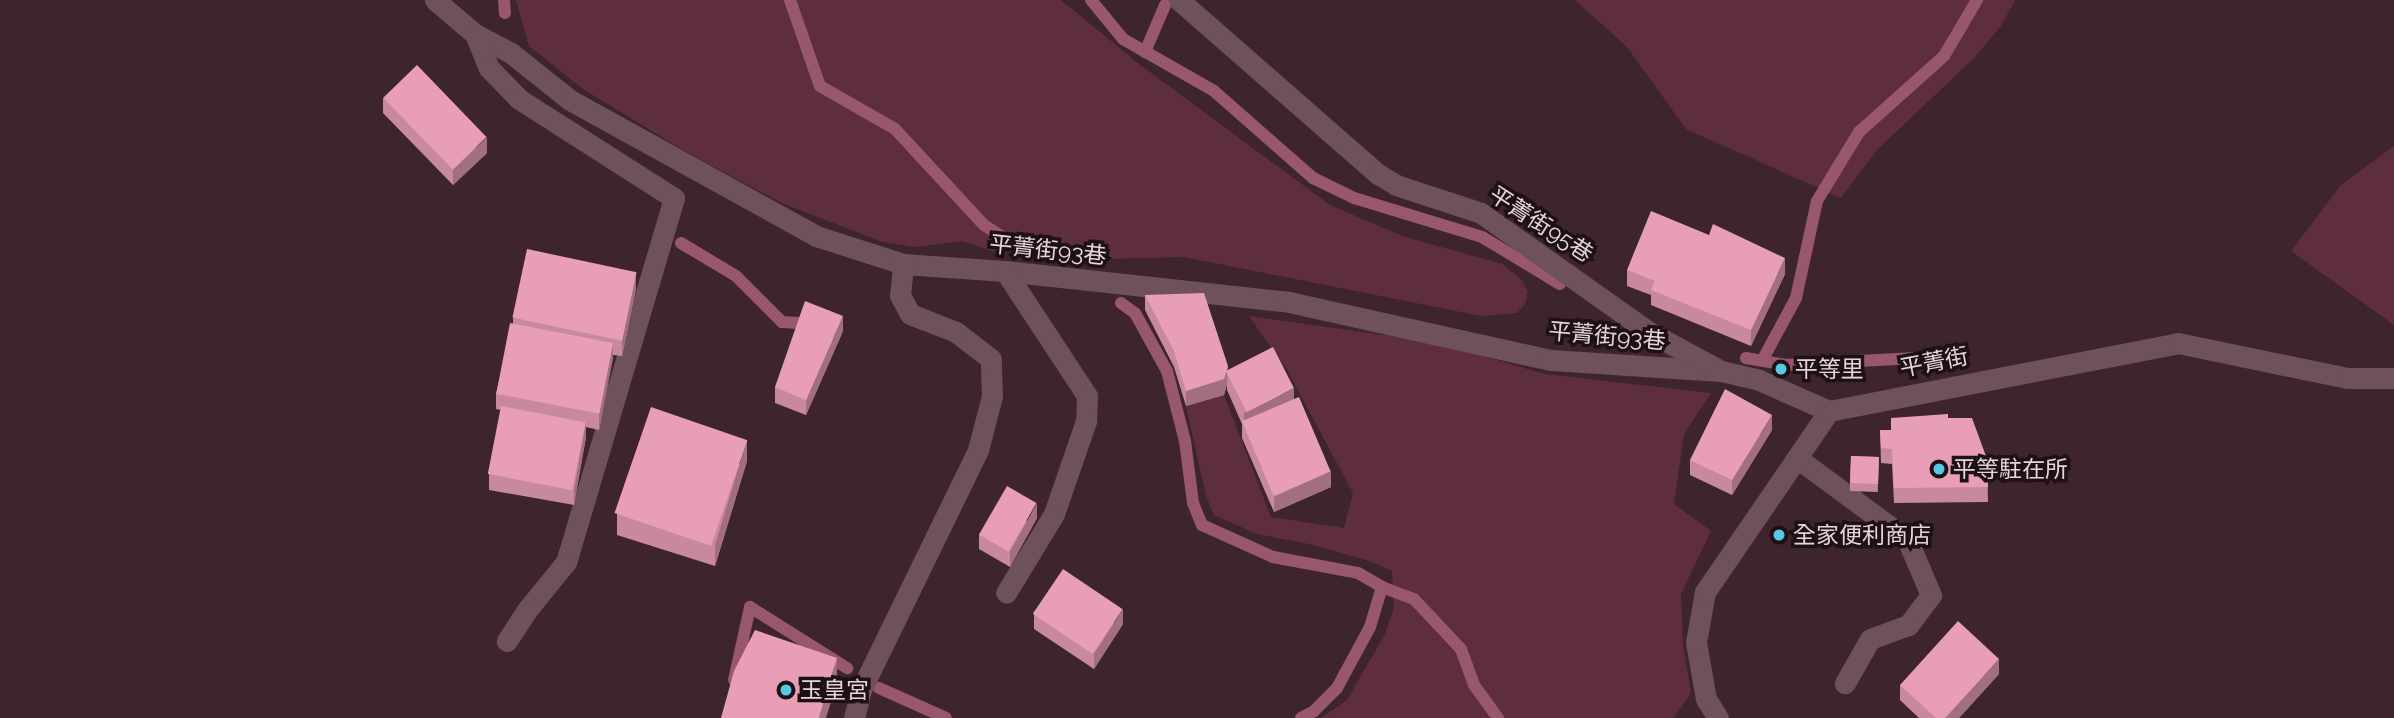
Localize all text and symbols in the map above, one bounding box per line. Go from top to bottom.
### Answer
street label: 平菁街95巷 [1484,180,1598,268]
street label: 平菁街93巷 [988,230,1108,270]
street label: 平菁街93巷 [1547,317,1667,355]
street label: 平菁街 [1898,342,1970,382]
place label: 平等里 [1795,355,1864,383]
marker: 平等里 [1773,361,1789,377]
place label: 平等駐在所 [1953,455,2068,483]
marker: 平等駐在所 [1931,461,1947,477]
place label: 全家便利商店 [1793,521,1931,549]
marker: 全家便利商店 [1771,527,1787,543]
place label: 玉皇宮 [800,676,869,704]
marker: 玉皇宮 [778,682,794,698]

